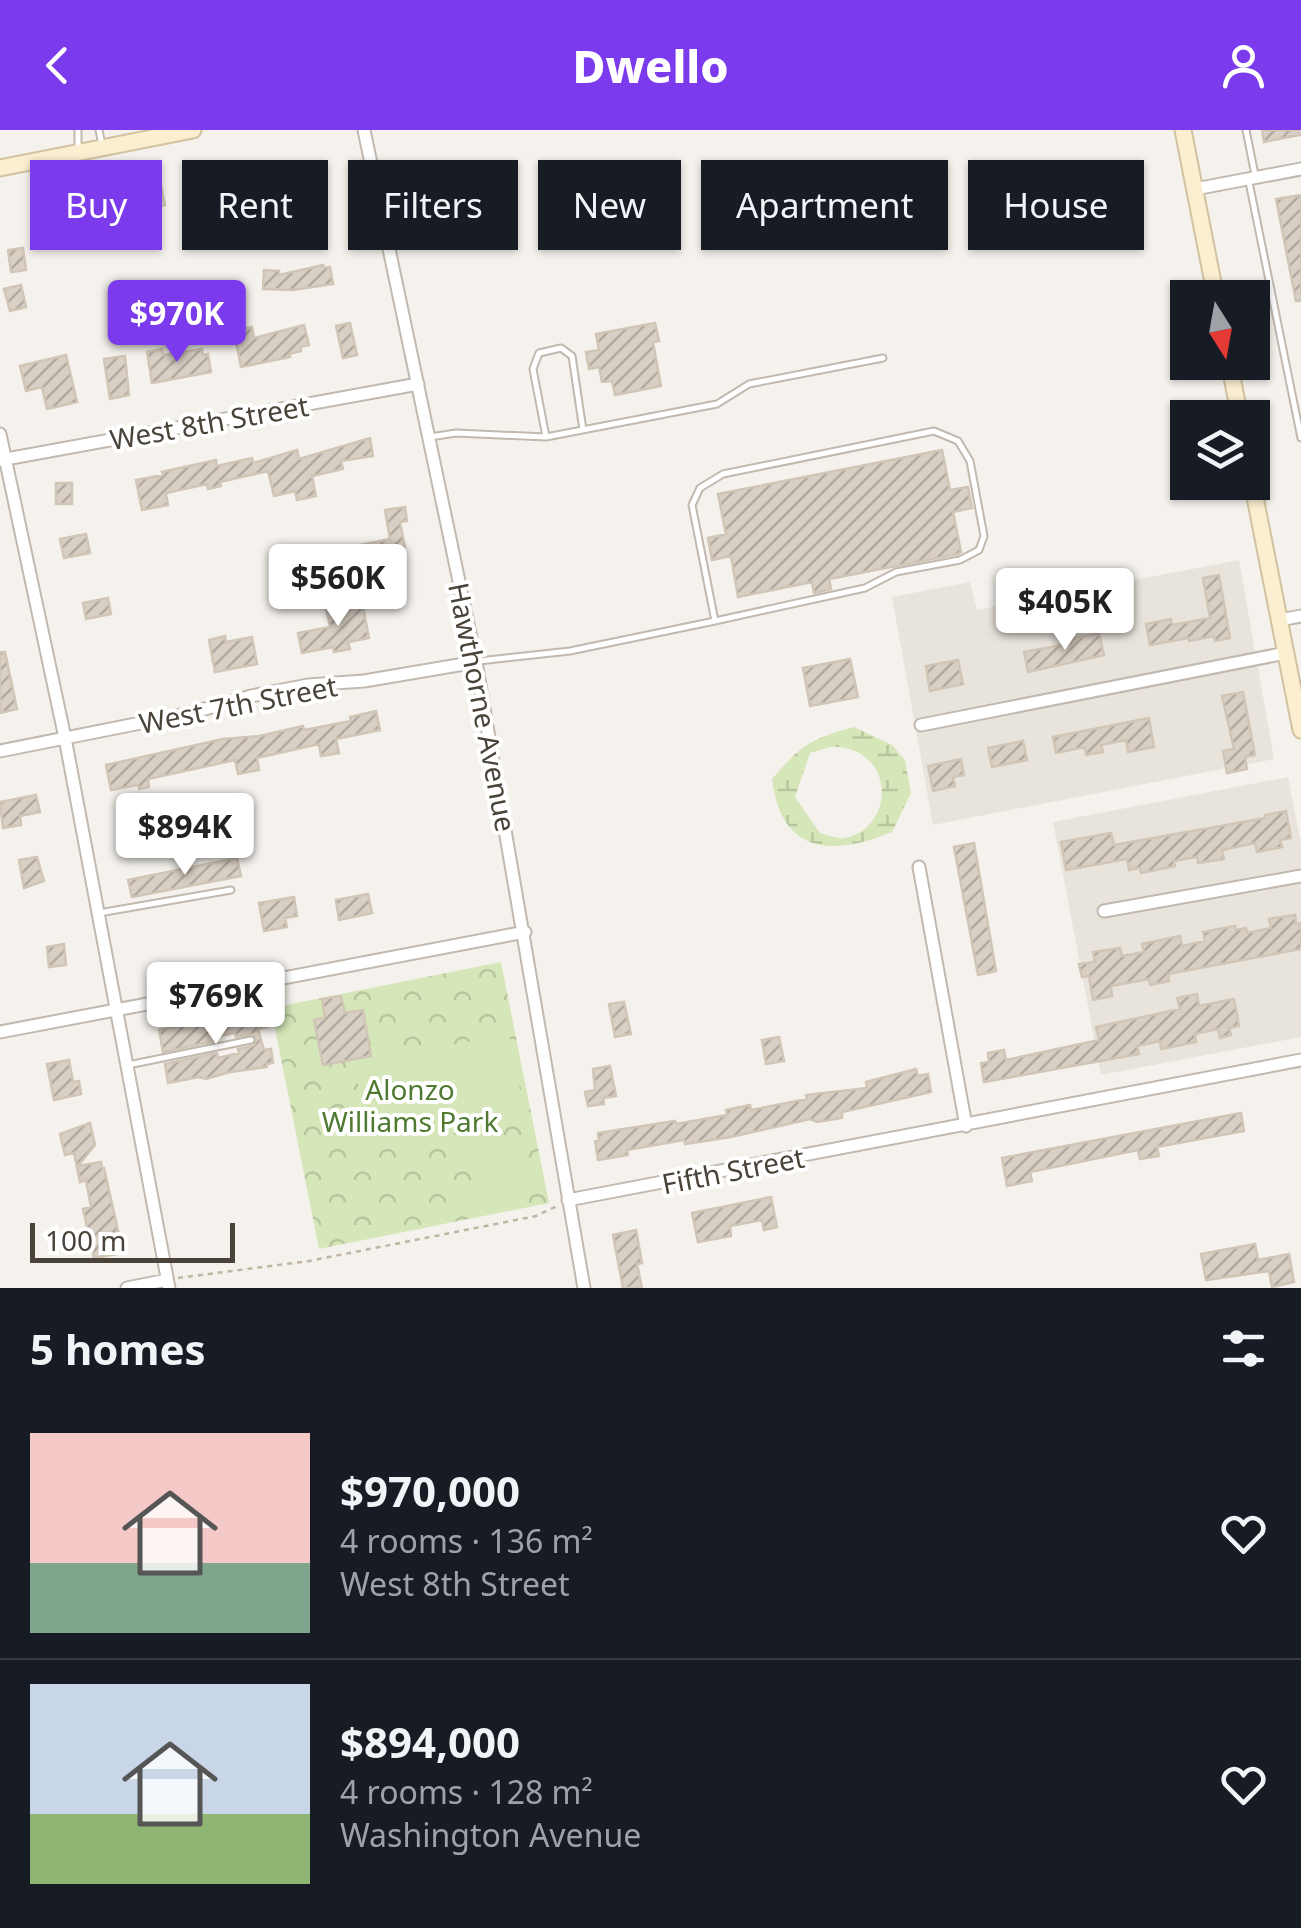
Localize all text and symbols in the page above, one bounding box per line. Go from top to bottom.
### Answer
text: Dwello [572,35,729,96]
icon: back [30,38,85,93]
icon: person [1216,38,1271,93]
chip: Buy [30,160,162,250]
chip: Rent [182,160,328,250]
chip: Filters [348,160,518,250]
chip: New [538,160,681,250]
chip: Apartment [701,160,948,250]
chip: House [968,160,1144,250]
pin: $970K [107,280,247,365]
north arrow [1170,280,1270,380]
map controls [1170,280,1270,500]
text: $970K [130,291,224,334]
street label: West 8th Street [107,386,311,458]
button: layers [1170,400,1270,500]
pin: $560K [268,544,408,629]
text: $560K [291,555,385,598]
pin: $405K [995,568,1135,653]
street label: Hawthorne Avenue [440,579,526,835]
text: $405K [1018,579,1112,622]
street label: West 7th Street [136,666,340,742]
pin: $894K [115,793,255,878]
text: $894K [138,804,232,847]
pin: $769K [146,962,286,1047]
text: $769K [169,973,263,1016]
park label: Alonzo Williams Park [322,1070,498,1140]
street label: Fifth Street [659,1138,807,1202]
scale bar [30,1218,235,1262]
text: 100 m [45,1221,127,1259]
text: 5 homes [30,1320,206,1377]
icon: filters [1216,1321,1271,1376]
text: $970,000 [340,1462,520,1519]
icon: home [110,1473,230,1593]
icon: heart [1216,1506,1271,1561]
text: 4 rooms · 136 m² [340,1519,593,1562]
text: West 8th Street [340,1562,570,1605]
text: $894,000 [340,1713,520,1770]
icon: home [110,1724,230,1844]
icon: heart [1216,1757,1271,1812]
text: 4 rooms · 128 m² [340,1770,593,1813]
text: Washington Avenue [340,1813,641,1856]

